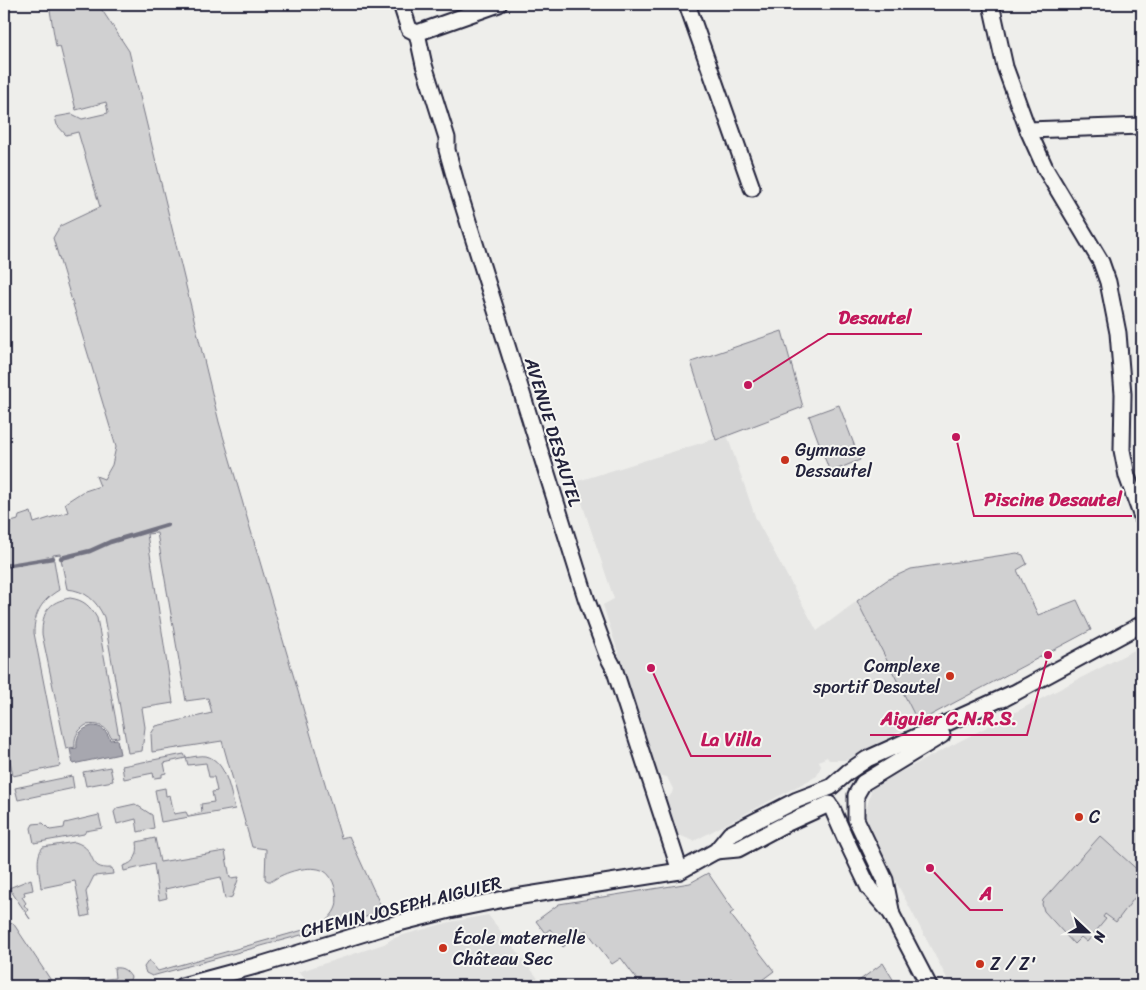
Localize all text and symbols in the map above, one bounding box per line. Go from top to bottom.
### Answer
callout: Desautel [828,300,922,334]
text: Desautel [838,301,912,334]
street label: AVENUE DESAUTEL [515,352,591,511]
place label: Gymnase Dessautel [795,434,873,487]
marker: Gymnase Dessautel [779,454,791,466]
callout: Piscine Desautel [974,482,1132,516]
text: Piscine Desautel [984,483,1122,516]
place label: Complexe sportif Desautel [812,650,941,703]
marker: Complexe sportif Desautel [944,670,956,682]
callout: Aiguier C.N.R.S. [870,701,1027,735]
text: Aiguier C.N.R.S. [880,702,1017,735]
callout: La Villa [691,722,771,756]
text: La Villa [701,723,762,756]
place label: C [1089,801,1101,833]
marker: C [1073,811,1085,823]
street label: CHEMIN JOSEPH AIGUIER [297,867,505,947]
callout: A [970,876,1003,910]
text: A [979,877,992,910]
north arrow [1064,908,1114,958]
place label: École maternelle Château Sec [453,922,586,975]
text: N [1086,927,1113,946]
marker: École maternelle Château Sec [437,942,449,954]
place label: Z / Z' [990,948,1036,980]
marker: Z / Z' [974,958,986,970]

